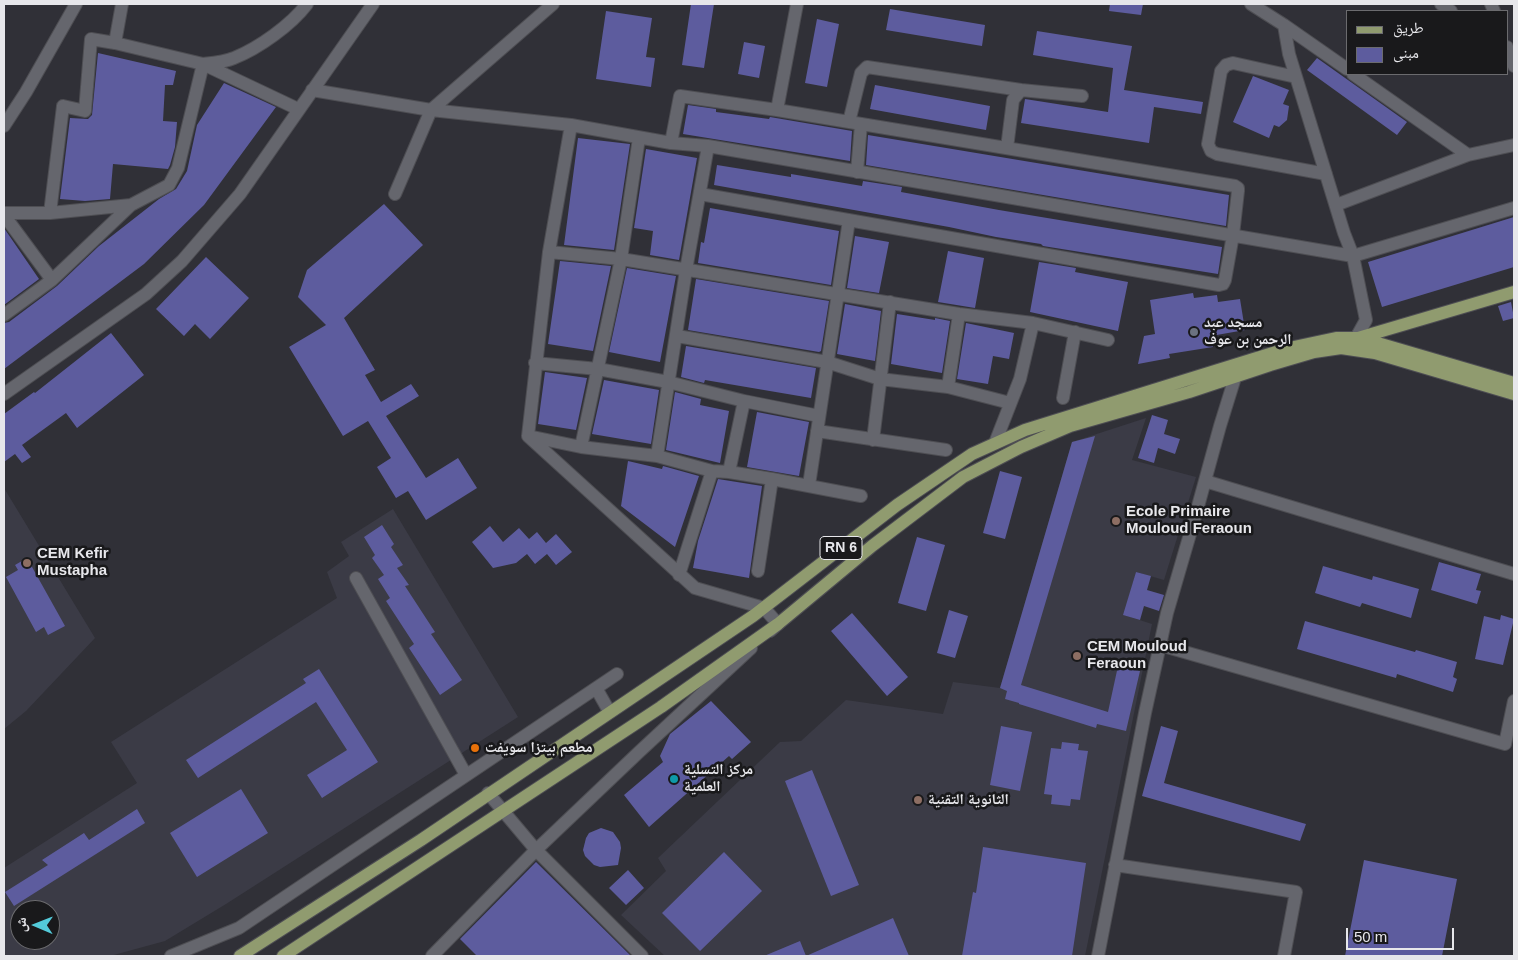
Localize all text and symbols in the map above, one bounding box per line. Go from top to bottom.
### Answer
legend [1346,10,1508,75]
text: طريق [1393,19,1424,36]
text: مبنى [1393,44,1419,61]
place label: مسجد عبد الرحمن بن عوف [1204,314,1292,349]
marker: مسجد عبد الرحمن بن عوف [1188,326,1200,338]
place label: Ecole Primaire Mouloud Feraoun [1126,503,1252,538]
marker: Ecole Primaire Mouloud Feraoun [1110,515,1122,527]
road number: RN 6 [820,536,862,560]
place label: CEM Kefir Mustapha [37,545,109,580]
marker: CEM Kefir Mustapha [21,557,33,569]
place label: CEM Mouloud Feraoun [1087,638,1187,673]
marker: CEM Mouloud Feraoun [1071,650,1083,662]
place label: مطعم بيتزا سويفت [485,739,593,757]
marker: مطعم بيتزا سويفت [469,742,481,754]
place label: مركز التسلية العلمية [684,761,753,796]
marker: مركز التسلية العلمية [668,773,680,785]
place label: الثانوية التقنية [928,791,1009,809]
marker: الثانوية التقنية [912,794,924,806]
north arrow [10,900,60,950]
text: ش [13,917,29,932]
scale bar [1348,918,1456,950]
text: 50 m [1354,928,1387,945]

